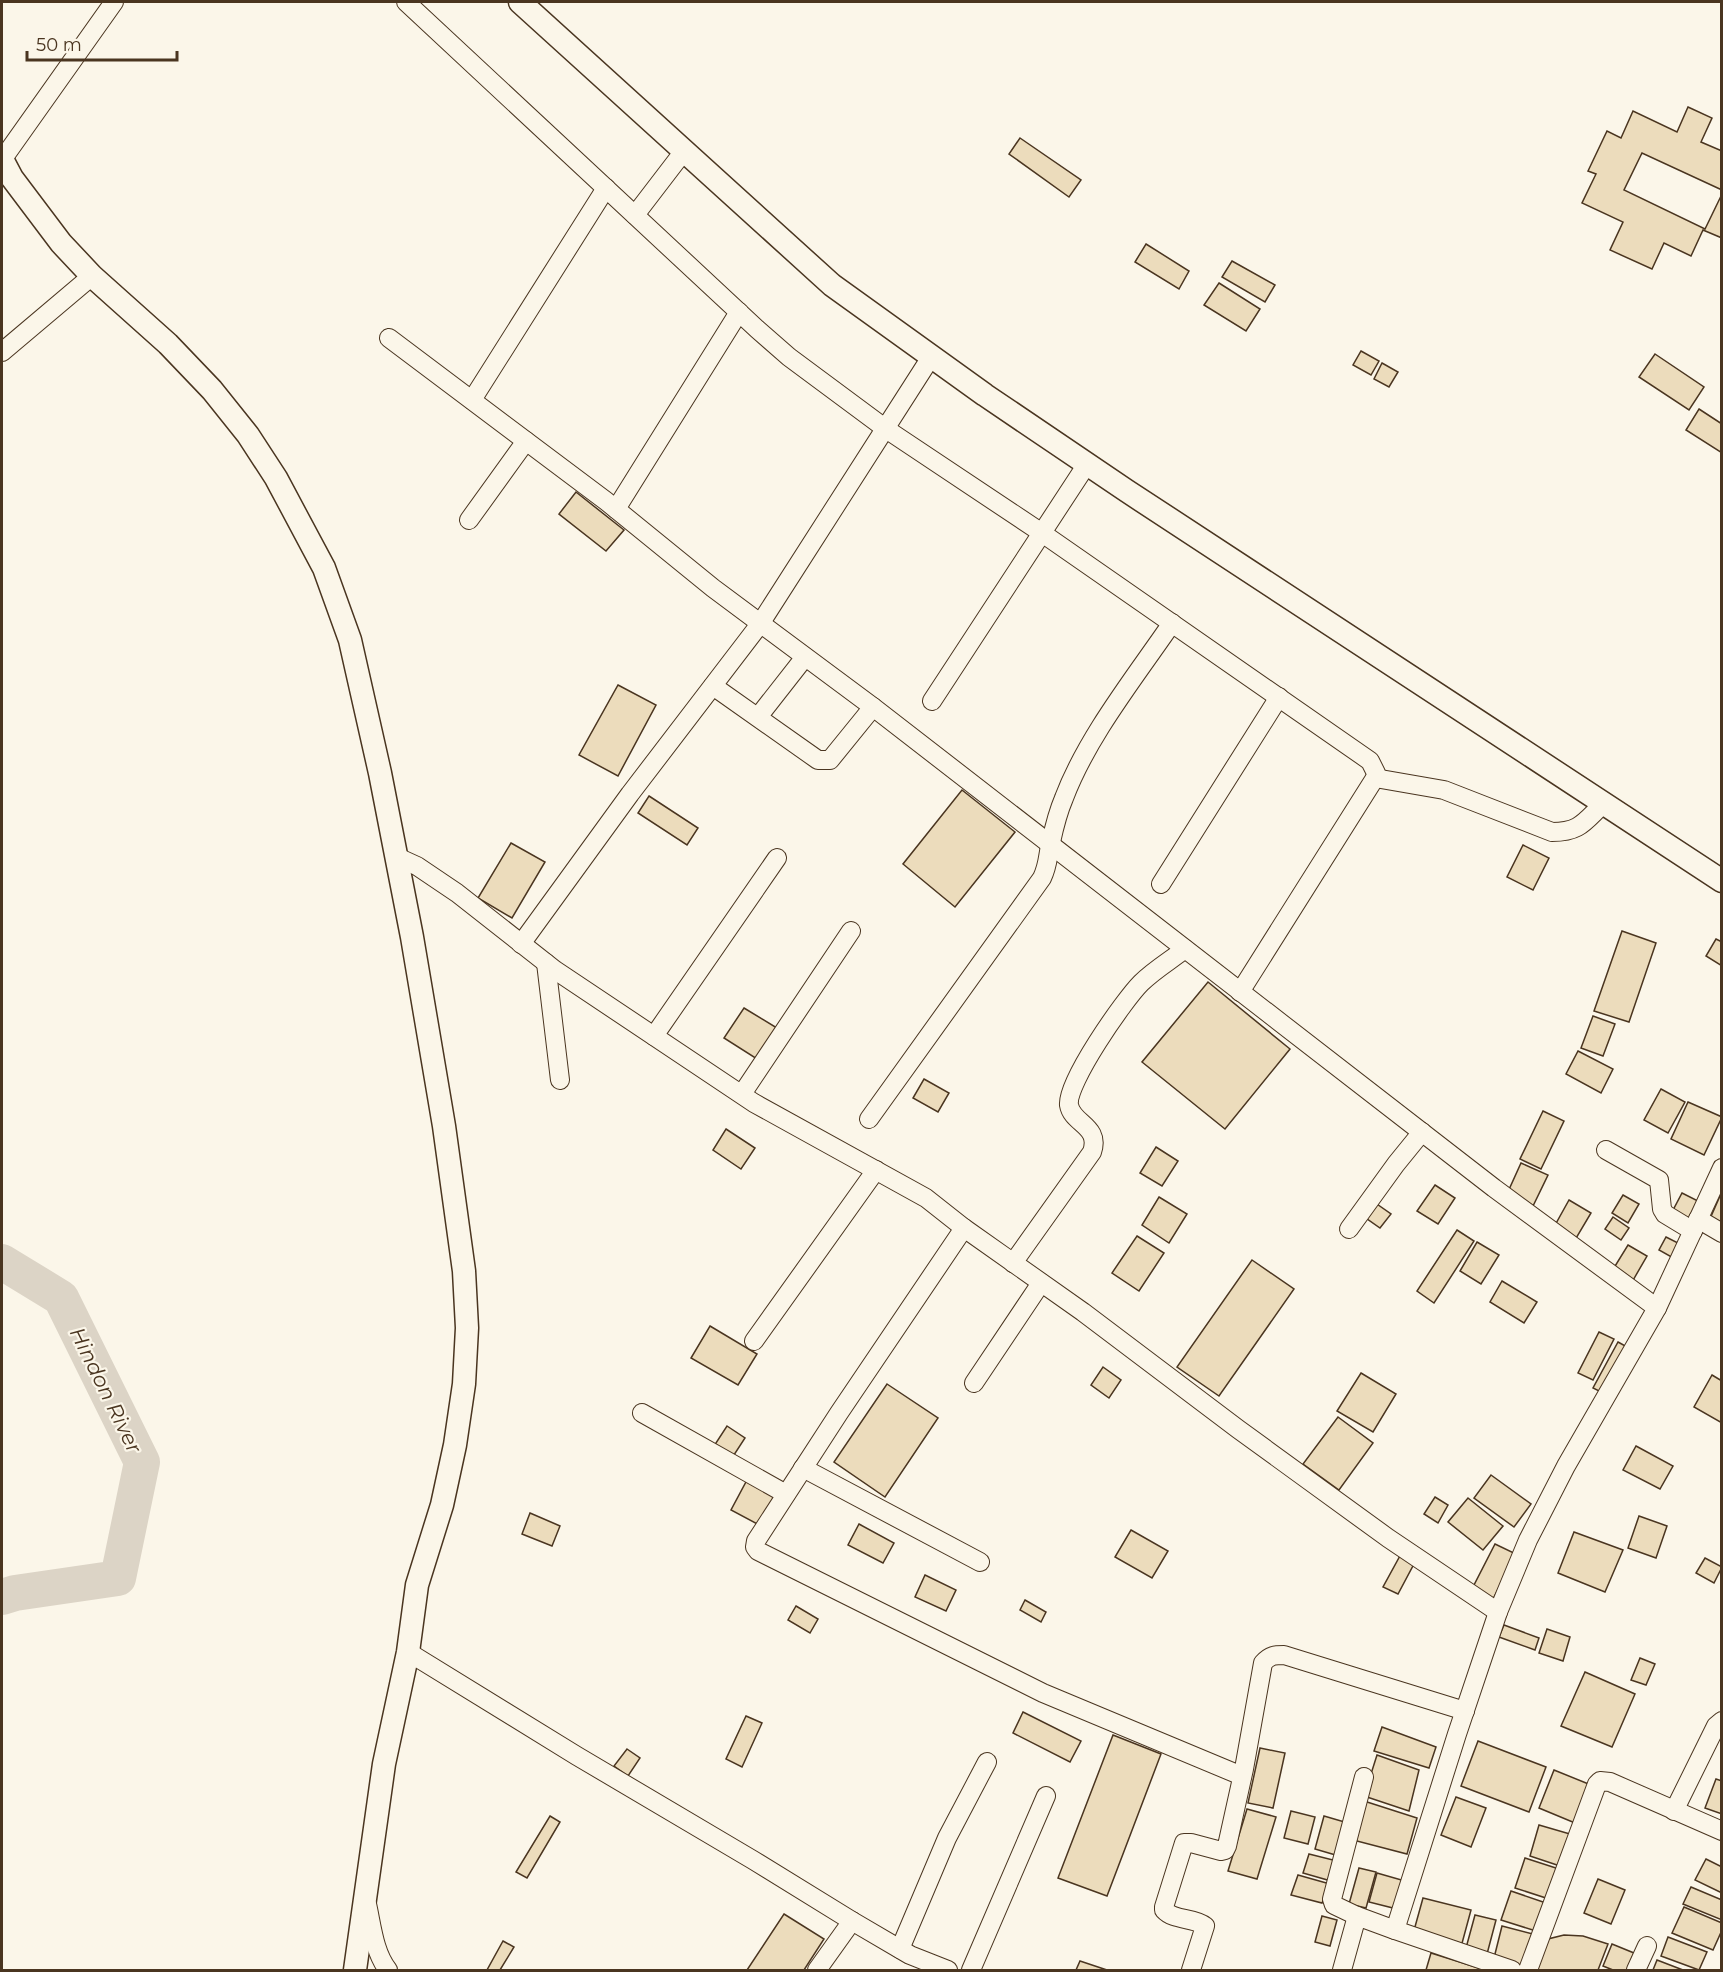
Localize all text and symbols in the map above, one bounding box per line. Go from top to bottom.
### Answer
scale bar [27,24,177,62]
text: 50 m [36,34,82,56]
water label: Hindon River [65,1323,148,1458]

